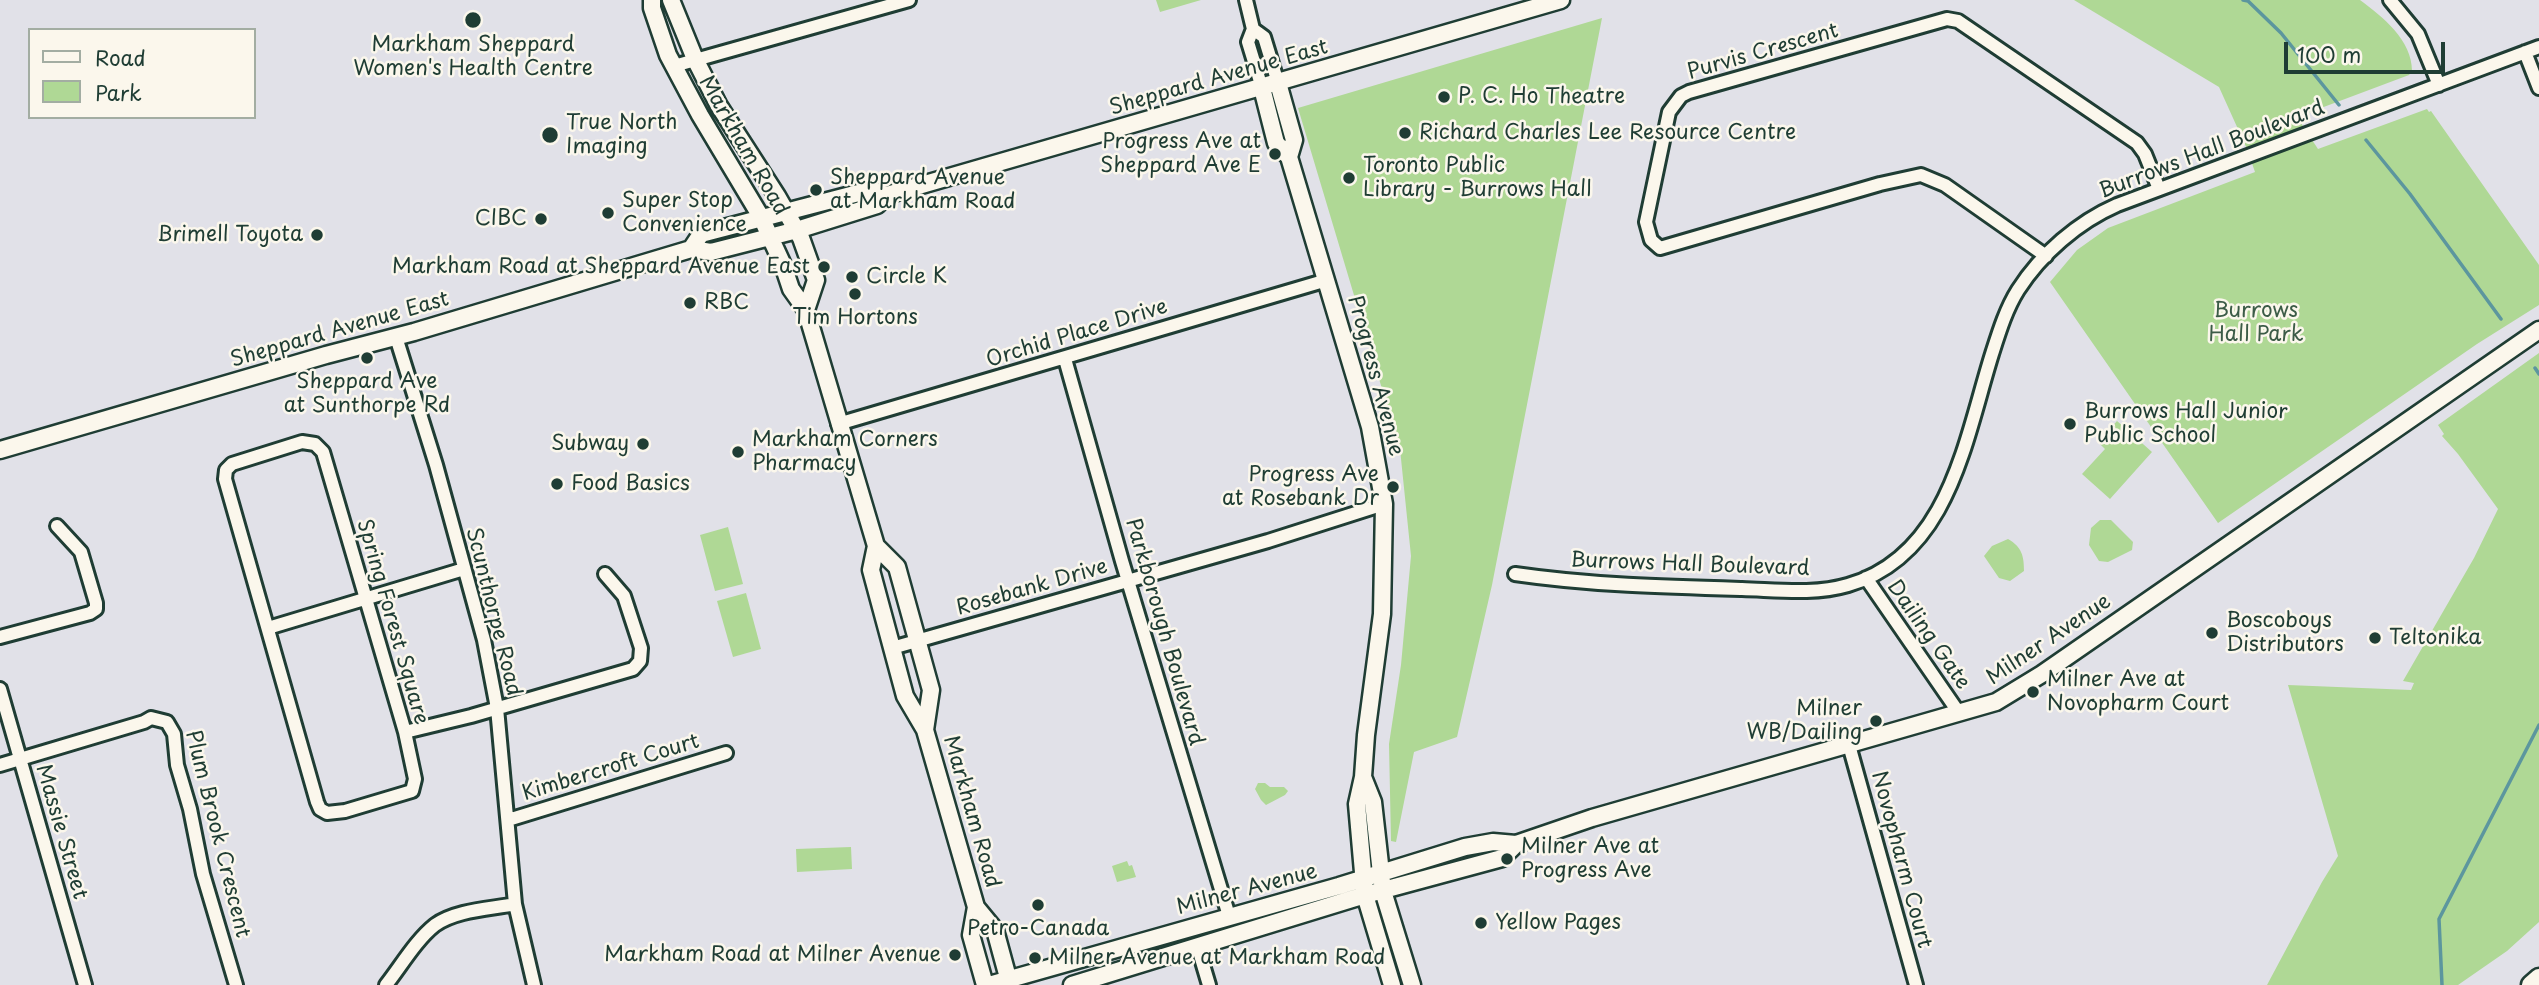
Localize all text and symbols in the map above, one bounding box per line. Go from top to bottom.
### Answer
marker: Markham Sheppard Women's Health Centre [463,10,483,30]
street label: Purvis Crescent [1685,18,1841,86]
legend [28,28,256,119]
scale bar [2287,28,2448,72]
place label: Markham Sheppard Women's Health Centre [353,32,593,82]
street label: Sheppard Avenue East [1107,35,1331,121]
text: 100 m [2297,38,2361,70]
text: Road [95,41,146,73]
street label: Markham Road [693,72,793,220]
text: Park [95,76,142,108]
place label: P. C. Ho Theatre [1458,84,1625,110]
marker: P. C. Ho Theatre [1436,89,1452,105]
street label: Burrows Hall Boulevard [2096,95,2328,205]
place label: True North Imaging [566,110,677,160]
place label: Richard Charles Lee Resource Centre [1419,120,1796,146]
marker: True North Imaging [540,125,560,145]
marker: Richard Charles Lee Resource Centre [1397,125,1413,141]
place label: Progress Ave at Sheppard Ave E [1100,129,1261,179]
marker: Progress Ave at Sheppard Ave E [1267,146,1283,162]
place label: Toronto Public Library - Burrows Hall [1363,153,1592,203]
place label: Sheppard Avenue at Markham Road [830,165,1015,215]
marker: Toronto Public Library - Burrows Hall [1341,170,1357,186]
marker: Sheppard Avenue at Markham Road [808,182,824,198]
place label: Super Stop Convenience [622,188,747,238]
marker: Super Stop Convenience [600,205,616,221]
place label: CIBC [475,206,527,232]
marker: CIBC [533,211,549,227]
place label: Brimell Toyota [157,222,303,248]
marker: Brimell Toyota [309,227,325,243]
place label: Markham Road at Sheppard Avenue East [392,254,810,280]
marker: Markham Road at Sheppard Avenue East [816,259,832,275]
place label: Circle K [866,264,947,290]
marker: Circle K [844,269,860,285]
marker: Tim Hortons [847,286,863,302]
street label: Sheppard Avenue East [228,287,452,373]
place label: RBC [704,290,749,316]
street label: Progress Avenue [1341,293,1409,459]
street label: Orchid Place Drive [983,294,1171,374]
marker: RBC [682,295,698,311]
park label: Burrows Hall Park [2209,298,2303,348]
place label: Tim Hortons [792,305,918,331]
marker: Sheppard Ave at Sunthorpe Rd [359,350,375,366]
place label: Sheppard Ave at Sunthorpe Rd [284,369,450,419]
place label: Burrows Hall Junior Public School [2084,399,2288,449]
marker: Burrows Hall Junior Public School [2062,416,2078,432]
place label: Markham Corners Pharmacy [752,427,938,477]
place label: Subway [551,431,629,457]
marker: Subway [635,436,651,452]
marker: Markham Corners Pharmacy [730,444,746,460]
place label: Progress Ave at Rosebank Dr [1222,462,1379,512]
place label: Food Basics [571,471,690,497]
marker: Food Basics [549,476,565,492]
marker: Progress Ave at Rosebank Dr [1385,479,1401,495]
street label: Spring Forest Square [351,516,433,728]
street label: Parkborough Boulevard [1120,516,1208,748]
street label: Scunthorpe Road [460,525,526,699]
street label: Burrows Hall Boulevard [1570,548,1810,582]
street label: Rosebank Drive [953,554,1111,622]
street label: Dailing Gate [1881,575,1975,695]
street label: Milner Avenue [1982,589,2116,691]
place label: Boscoboys Distributors [2226,608,2344,658]
marker: Boscoboys Distributors [2204,625,2220,641]
place label: Teltonika [2389,625,2482,651]
marker: Teltonika [2367,630,2383,646]
place label: Milner Ave at Novopharm Court [2047,667,2229,717]
marker: Milner Ave at Novopharm Court [2025,684,2041,700]
place label: Milner WB/Dailing [1747,696,1862,746]
marker: Milner WB/Dailing [1868,713,1884,729]
street label: Plum Brook Crescent [179,728,255,940]
street label: Kimbercroft Court [519,729,703,807]
street label: Markham Road [937,733,1005,891]
street label: Massie Street [30,762,92,902]
street label: Novopharm Court [1865,769,1937,951]
place label: Milner Ave at Progress Ave [1521,834,1659,884]
marker: Milner Ave at Progress Ave [1499,851,1515,867]
street label: Milner Avenue [1174,859,1320,921]
marker: Petro-Canada [1030,897,1046,913]
place label: Yellow Pages [1495,910,1621,936]
marker: Yellow Pages [1473,915,1489,931]
place label: Petro-Canada [967,916,1109,942]
place label: Markham Road at Milner Avenue [604,942,941,968]
place label: Milner Avenue at Markham Road [1049,945,1386,971]
marker: Markham Road at Milner Avenue [947,947,963,963]
marker: Milner Avenue at Markham Road [1027,950,1043,966]

